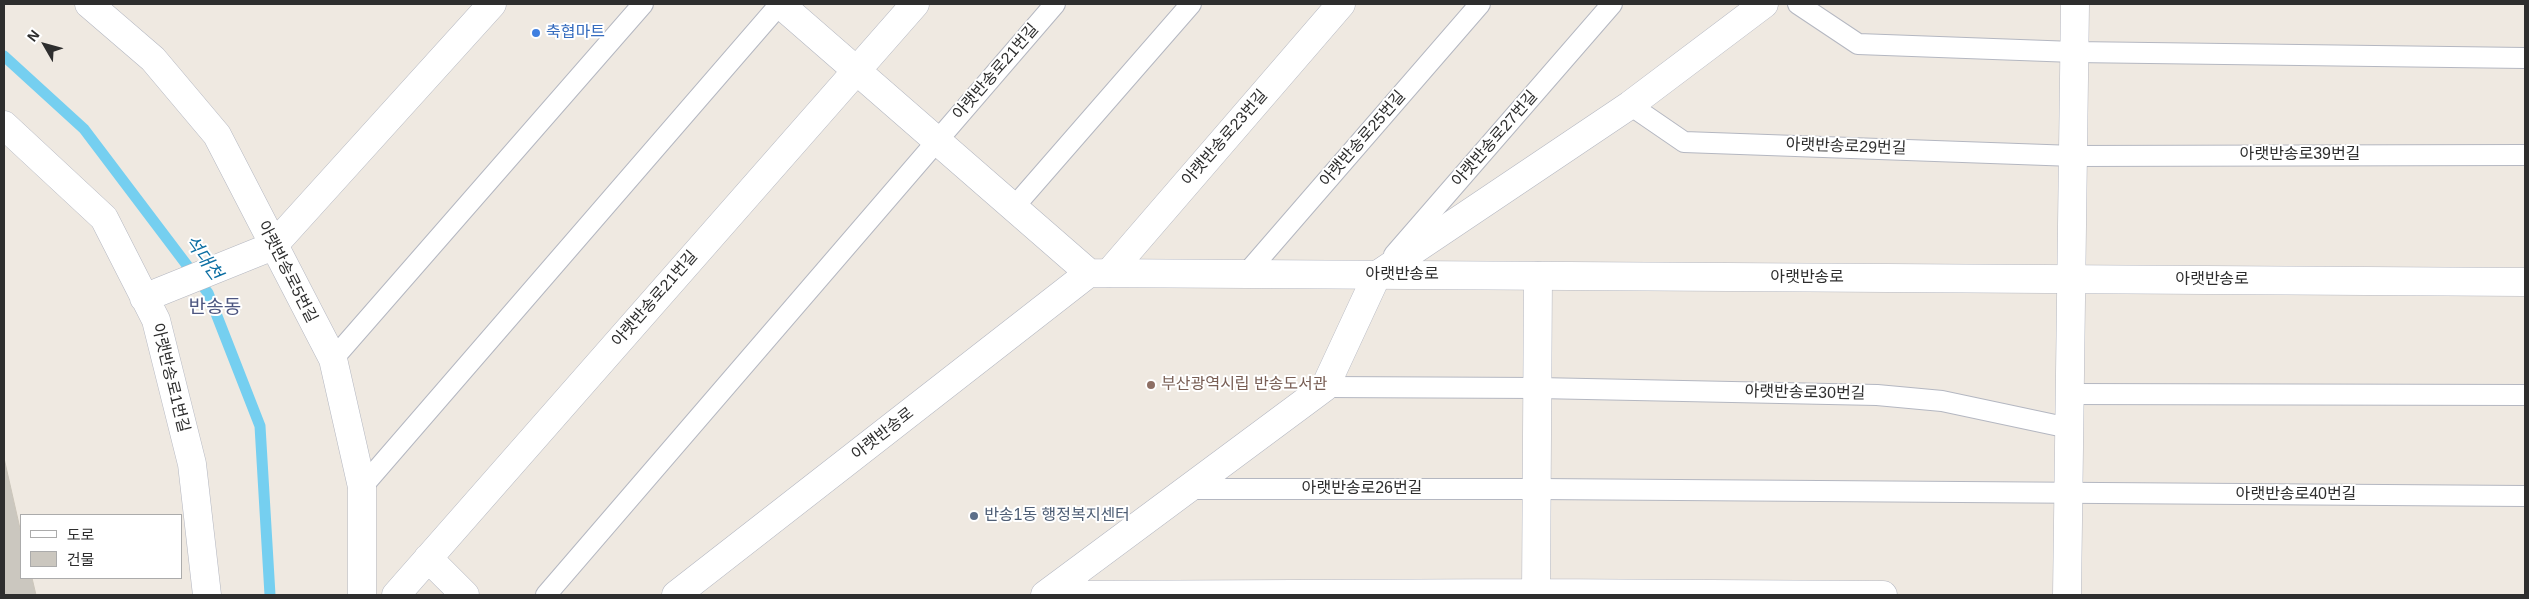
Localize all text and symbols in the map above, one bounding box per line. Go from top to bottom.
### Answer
north arrow [20,20,70,70]
street label: 아랫반송로21번길 [949,20,1043,124]
place label: 축협마트 [546,23,605,43]
text: N [24,27,43,45]
marker: 축협마트 [530,27,542,39]
street label: 아랫반송로23번길 [1178,86,1272,190]
street label: 아랫반송로25번길 [1316,87,1410,191]
street label: 아랫반송로27번길 [1448,87,1542,191]
street label: 아랫반송로29번길 [1785,135,1907,159]
street label: 아랫반송로39번길 [2240,145,2360,165]
street label: 아랫반송로5번길 [253,218,321,326]
water label: 석대천 [180,232,226,284]
street label: 아랫반송로21번길 [608,247,702,351]
street label: 아랫반송로 [1365,265,1439,285]
street label: 아랫반송로 [1770,268,1844,288]
street label: 아랫반송로 [2175,270,2249,290]
district label: 반송동 [189,297,241,319]
street label: 아랫반송로1번길 [147,321,193,435]
place label: 부산광역시립 반송도서관 [1161,375,1327,395]
marker: 부산광역시립 반송도서관 [1145,379,1157,391]
street label: 아랫반송로30번길 [1744,382,1866,404]
street label: 아랫반송로 [848,404,918,464]
street label: 아랫반송로26번길 [1302,479,1422,499]
street label: 아랫반송로40번길 [2236,485,2356,505]
place label: 반송1동 행정복지센터 [984,506,1130,526]
marker: 반송1동 행정복지센터 [968,510,980,522]
legend [20,514,182,579]
text: 도로 [67,526,95,543]
text: 건물 [67,551,95,568]

